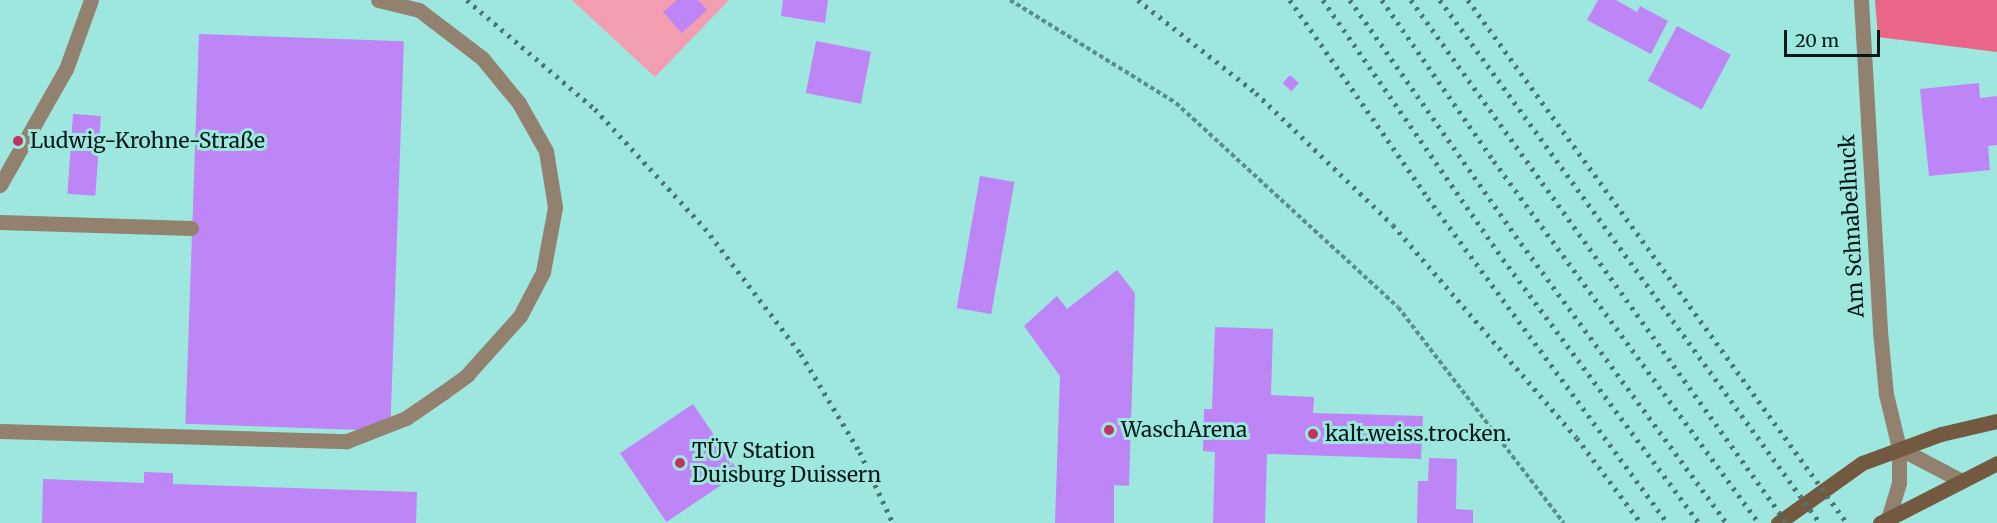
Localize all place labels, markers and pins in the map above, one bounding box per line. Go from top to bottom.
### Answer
place label: Ludwig-Krohne-Straße [30,128,265,154]
marker: Ludwig-Krohne-Straße [11,134,25,148]
place label: WaschArena [1121,417,1247,443]
place label: kalt.weiss.trocken. [1325,421,1511,447]
marker: WaschArena [1102,423,1116,437]
marker: kalt.weiss.trocken. [1306,427,1320,441]
place label: TÜV Station Duisburg Duissern [692,438,881,488]
marker: TÜV Station Duisburg Duissern [673,456,687,470]

